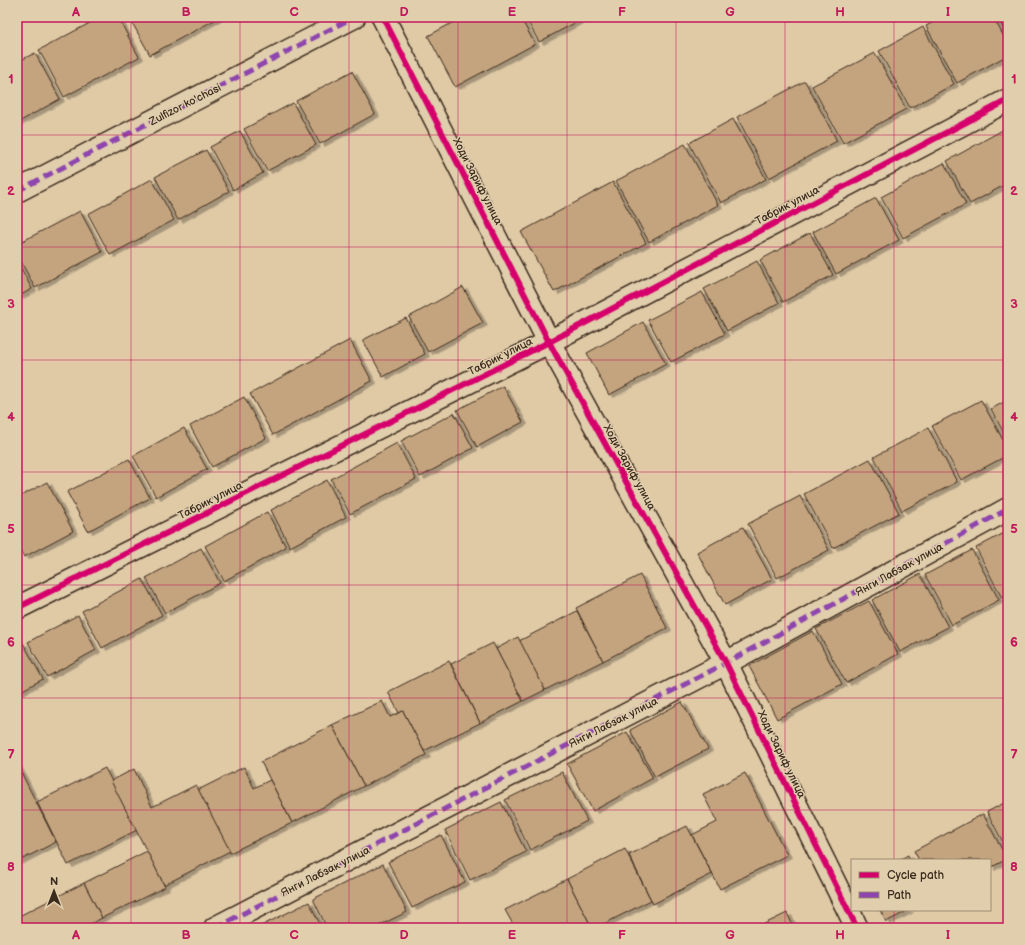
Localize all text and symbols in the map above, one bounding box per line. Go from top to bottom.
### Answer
text: A [71,4,80,20]
text: B [181,4,191,20]
text: C [289,4,299,20]
text: D [399,4,409,20]
text: E [508,4,517,20]
text: F [618,4,626,20]
text: G [725,4,735,20]
text: H [835,4,845,20]
text: I [946,4,950,20]
text: 1 [8,71,14,87]
text: 1 [1011,71,1017,87]
street label: Zulfizor ko'chasi [146,81,223,129]
street label: Ходи Зариф улица [450,136,505,227]
text: 2 [7,183,15,199]
street label: Табрик улица [753,183,822,228]
text: 2 [1010,183,1018,199]
text: 3 [7,296,15,312]
text: 3 [1010,296,1018,312]
street label: Табрик улица [466,334,535,378]
text: 4 [7,409,15,425]
text: 4 [1010,409,1018,425]
street label: Ходи Зариф улица [601,422,659,513]
street label: Табрик улица [176,478,245,522]
text: 5 [7,521,15,537]
text: 5 [1010,521,1018,537]
street label: Янги Лабзак улица [853,540,946,599]
text: 6 [7,634,15,650]
text: 6 [1010,634,1018,650]
street label: Янги Лабзак улица [567,694,660,750]
street label: Ходи Зариф улица [755,708,809,801]
text: 7 [7,747,15,763]
text: 7 [1010,747,1018,763]
street label: Янги Лабзак улица [279,843,372,899]
text: 8 [7,859,15,875]
legend [851,859,991,911]
text: 8 [1010,859,1018,875]
text: Cycle path [887,868,944,883]
north arrow [34,871,74,911]
text: N [50,875,58,888]
text: Path [887,888,912,903]
text: A [71,927,80,943]
text: B [181,927,191,943]
text: C [289,927,299,943]
text: D [399,927,409,943]
text: E [508,927,517,943]
text: F [618,927,626,943]
text: G [725,927,735,943]
text: H [835,927,845,943]
text: I [946,927,950,943]

